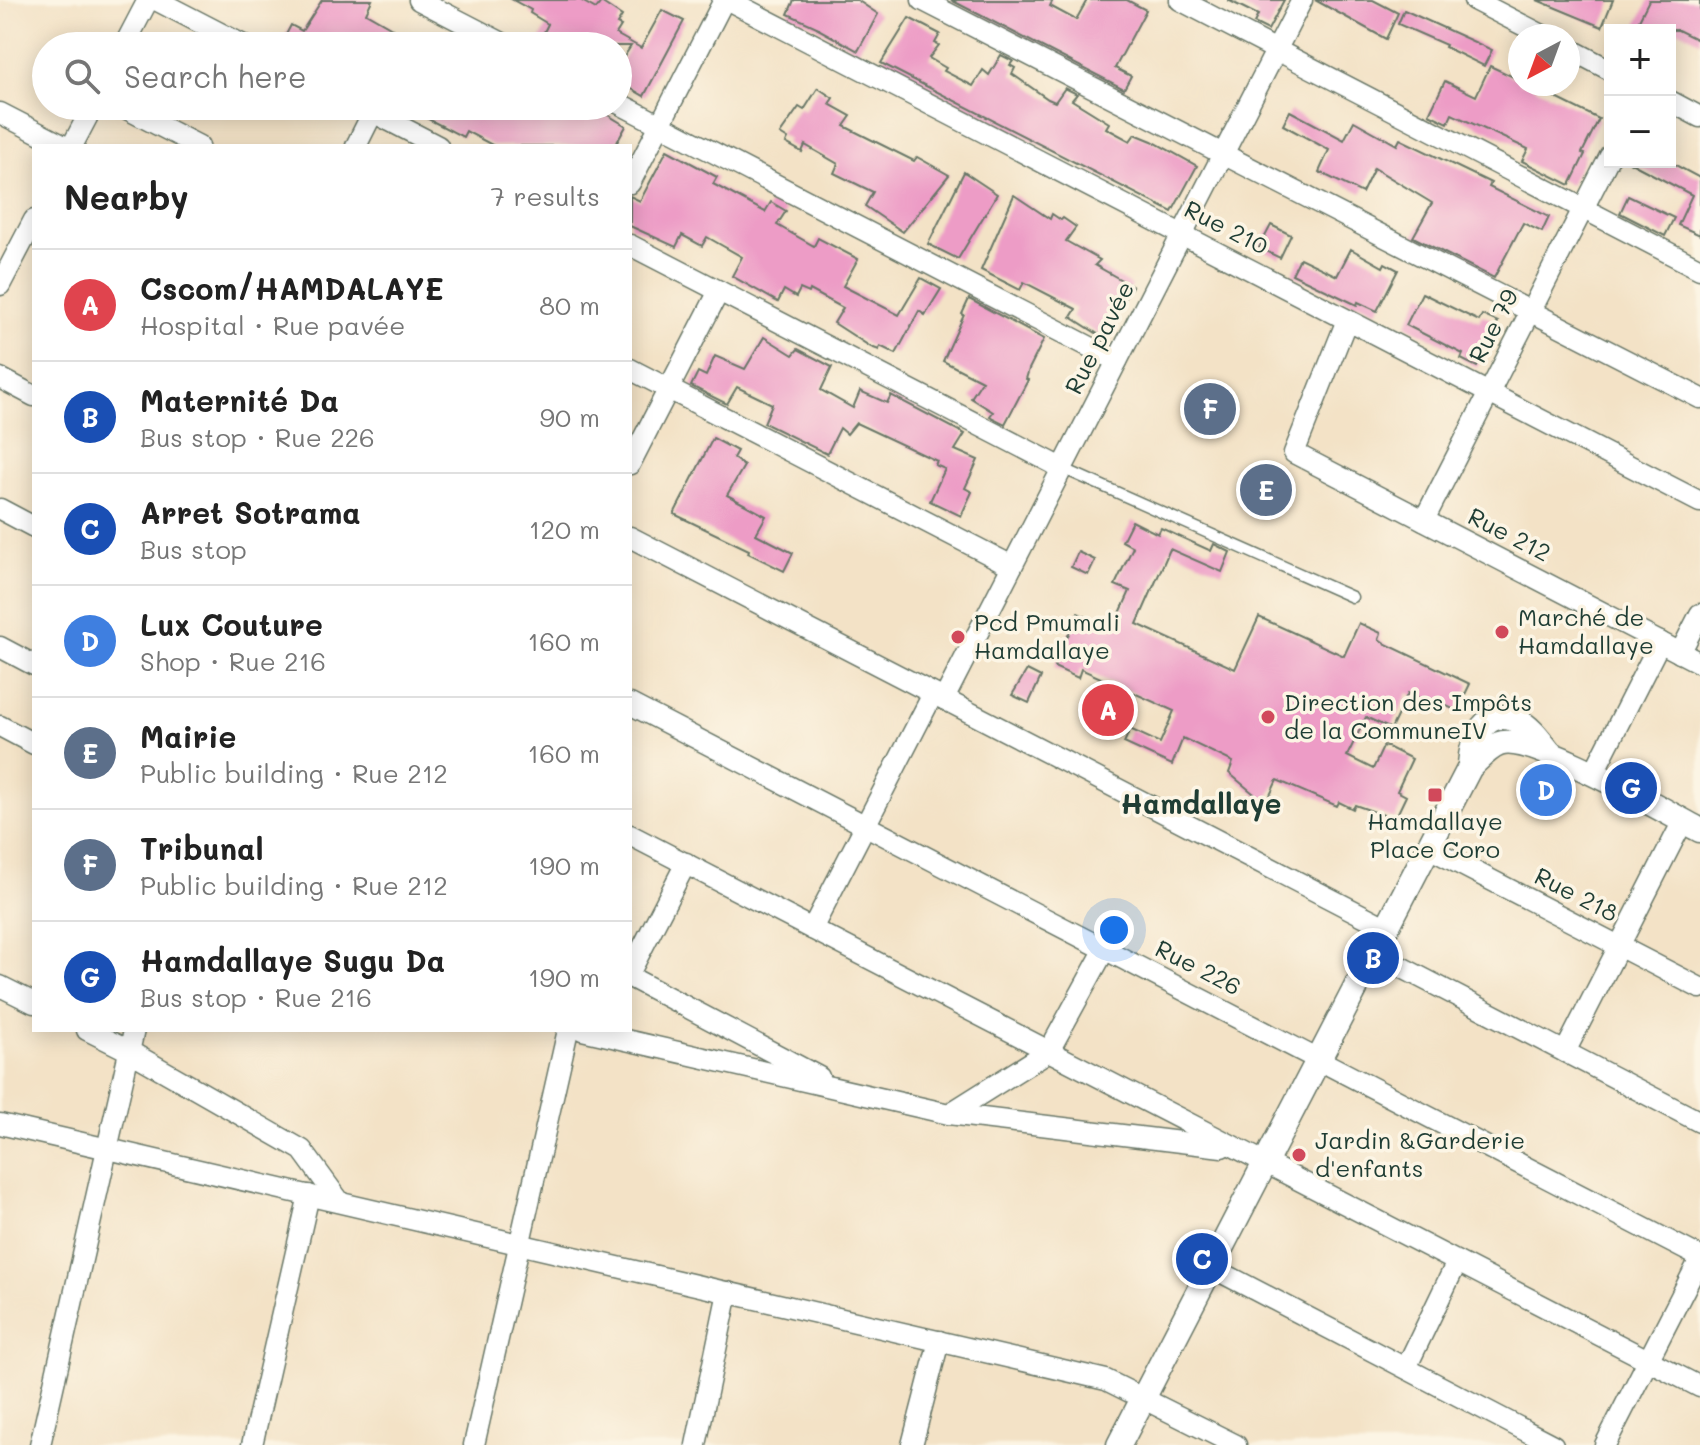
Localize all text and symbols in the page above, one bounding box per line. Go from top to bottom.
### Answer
north arrow [1508,24,1580,96]
map controls [1604,24,1676,168]
button: + [1604,24,1676,96]
search box [32,32,632,120]
icon: search [60,54,104,98]
text: Search here [124,56,307,96]
button: − [1604,96,1676,168]
text: Nearby [64,174,189,219]
text: 7 results [491,179,600,213]
street label: Rue 210 [1180,192,1274,261]
text: Cscom/HAMDALAYE [140,268,444,308]
street label: Rue pavée [1057,276,1140,399]
street label: Rue 79 [1461,283,1524,367]
text: A [81,288,99,322]
text: 80 m [539,288,600,322]
text: Hospital · Rue pavée [140,308,405,342]
pin: F [1184,379,1236,439]
text: Maternité Da [140,380,339,420]
text: B [81,400,99,434]
text: 90 m [540,400,600,434]
text: Bus stop · Rue 226 [140,420,375,454]
pin: E [1240,460,1292,520]
text: Arret Sotrama [140,492,361,532]
street label: Rue 212 [1463,500,1556,568]
text: C [80,512,100,546]
text: 120 m [529,512,600,546]
text: Bus stop [140,532,247,566]
place label: Marché de Hamdallaye [1518,601,1654,660]
text: Lux Couture [140,604,323,644]
place label: Pcd Pmumali Hamdallaye [974,606,1120,665]
marker: Marché de Hamdallaye [1493,623,1511,641]
text: D [81,624,99,658]
text: 160 m [528,624,600,658]
marker: Pcd Pmumali Hamdallaye [949,628,967,646]
text: Shop · Rue 216 [140,644,326,678]
pin: A [1082,680,1134,740]
place label: Direction des Impôts de la CommuneIV [1284,686,1532,745]
marker: Direction des Impôts de la CommuneIV [1259,708,1277,726]
text: Mairie [140,716,236,756]
text: E [82,736,98,770]
text: 160 m [528,736,600,770]
text: Public building · Rue 212 [140,756,448,790]
pin: G [1605,758,1657,818]
pin: D [1520,760,1572,820]
district label: Hamdallaye [1120,785,1282,822]
marker: Hamdallaye Place Coro [1426,786,1444,804]
place label: Hamdallaye Place Coro [1367,805,1503,864]
text: Tribunal [140,828,264,868]
text: F [82,848,98,882]
text: 190 m [528,848,600,882]
street label: Rue 218 [1530,859,1624,928]
text: Public building · Rue 212 [140,868,448,902]
your location [1094,910,1134,950]
pin: B [1347,928,1399,988]
street label: Rue 226 [1151,932,1247,1001]
text: Hamdallaye Sugu Da [140,940,445,980]
text: G [80,960,100,994]
text: 190 m [528,960,600,994]
text: Bus stop · Rue 216 [140,980,372,1014]
place label: Jardin &Garderie d'enfants [1315,1124,1525,1183]
marker: Jardin &Garderie d'enfants [1290,1146,1308,1164]
pin: C [1176,1229,1228,1289]

